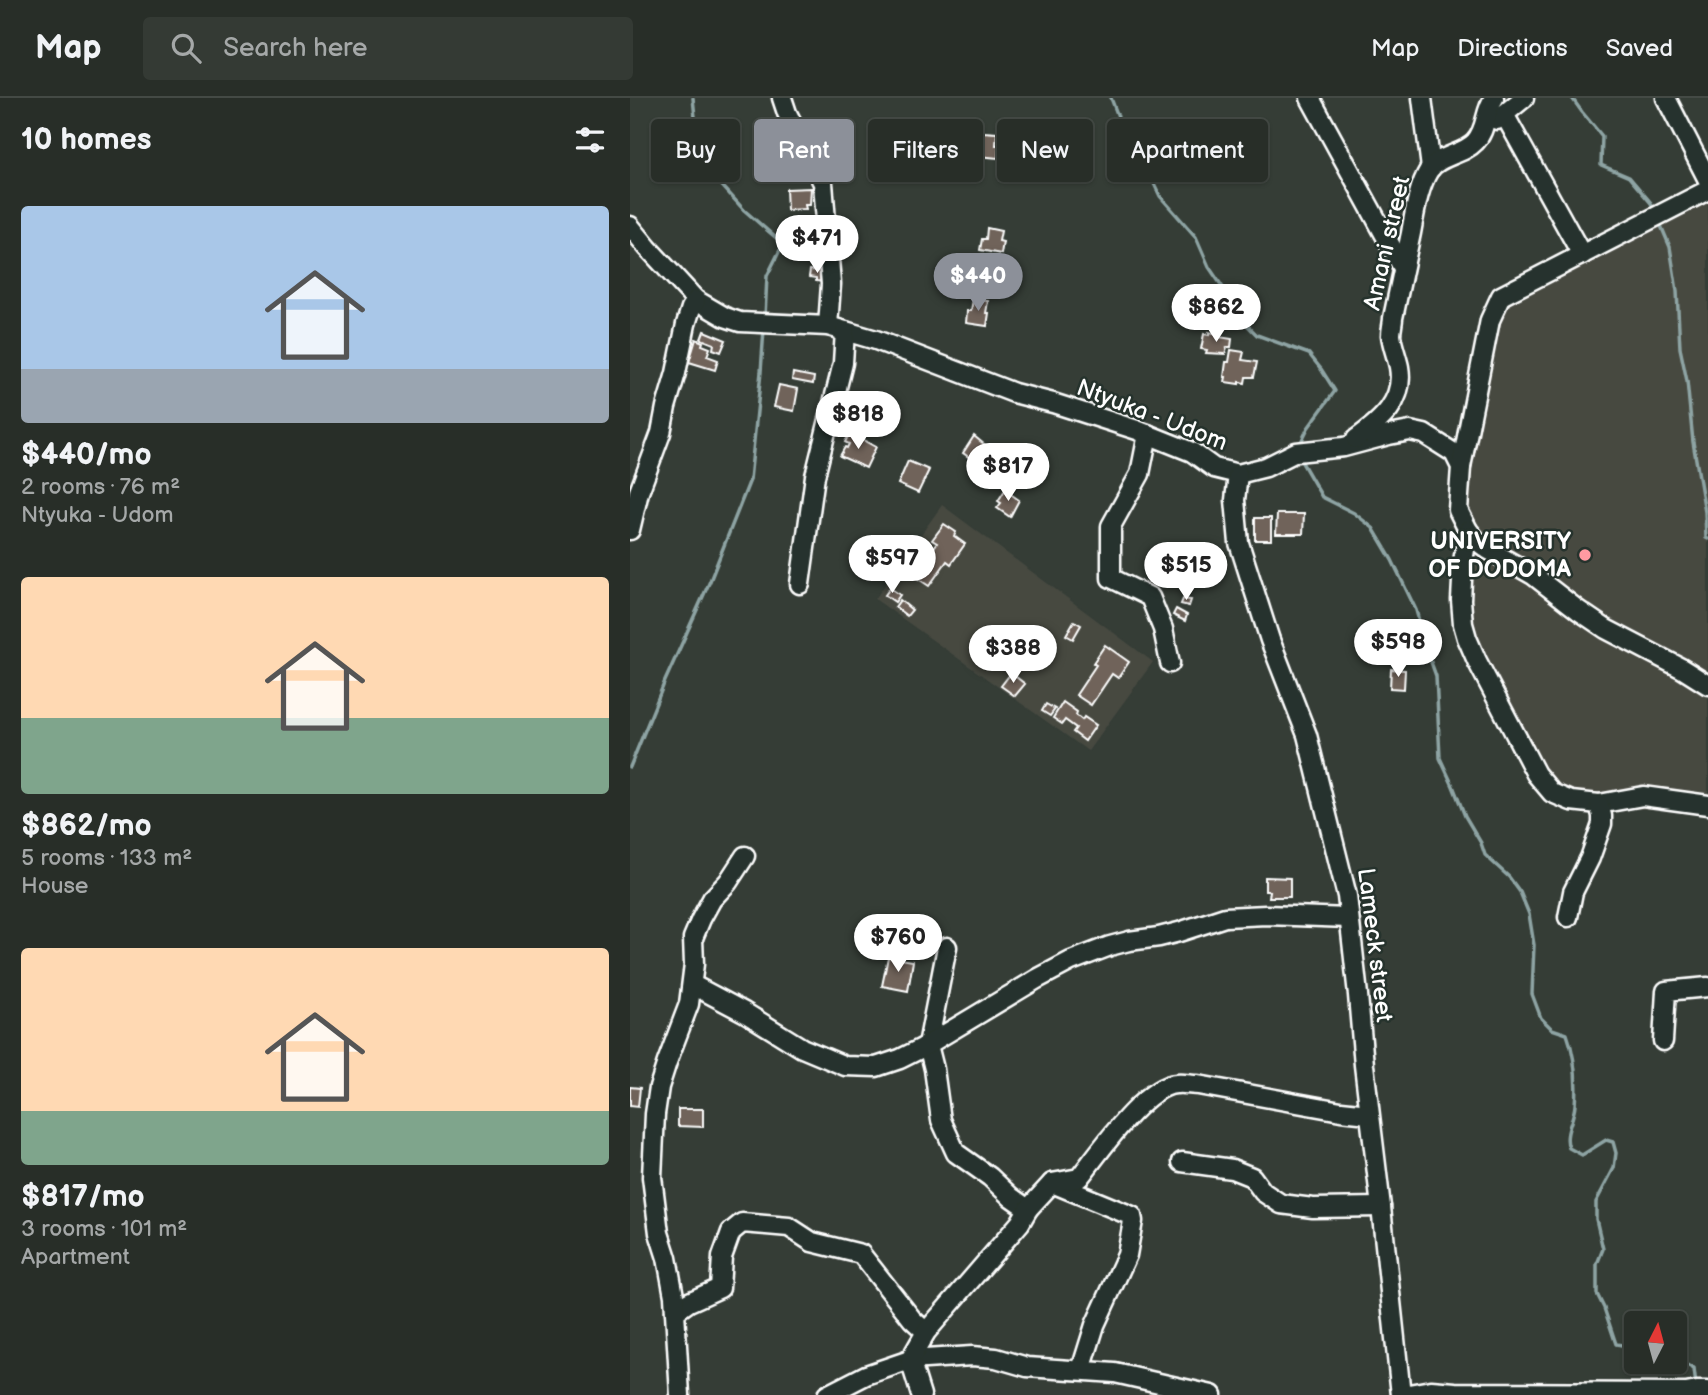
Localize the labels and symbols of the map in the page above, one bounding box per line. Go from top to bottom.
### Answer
street label: Amani street [1357,172,1417,313]
pin: $471 [776,216,858,275]
pin: $440 [937,254,1019,313]
pin: $862 [1175,285,1257,344]
street label: Ntyuka - Udom [1072,373,1232,457]
pin: $818 [817,392,899,451]
pin: $817 [967,444,1049,503]
place label: UNIVERSITY OF DODOMA [1429,527,1572,584]
pin: $597 [851,536,933,595]
pin: $515 [1145,542,1227,602]
marker: UNIVERSITY OF DODOMA [1577,547,1593,563]
pin: $598 [1357,620,1439,679]
pin: $388 [972,626,1054,685]
street label: Lameck street [1351,866,1399,1024]
pin: $760 [857,914,939,974]
north arrow [1624,1311,1687,1374]

